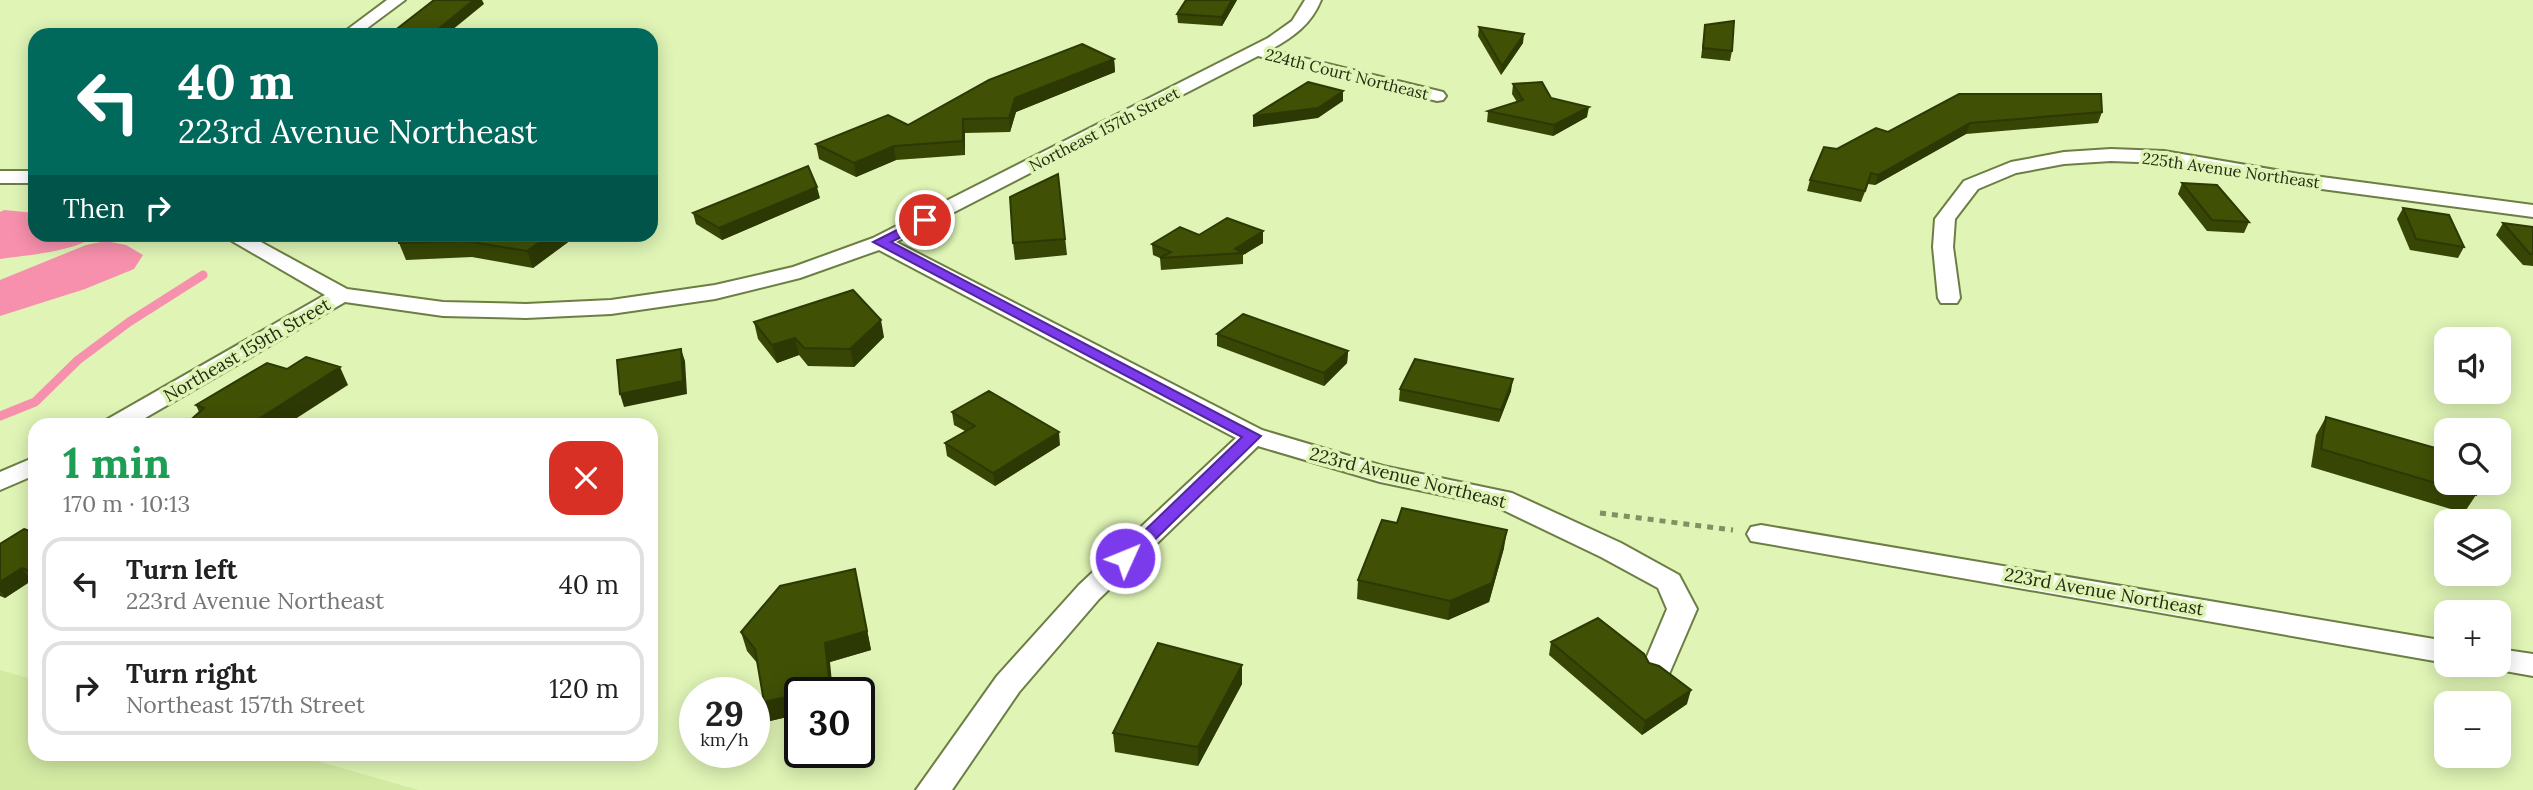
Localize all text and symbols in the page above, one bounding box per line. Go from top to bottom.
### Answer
street label: 224th Court Northeast [1263,44,1432,104]
text: 40 m [178,50,294,112]
icon: left [63,56,154,147]
street label: Northeast 157th Street [1025,82,1183,176]
text: 223rd Avenue Northeast [178,111,537,152]
street label: 225th Avenue Northeast [2141,148,2322,192]
icon: right [139,189,177,227]
pin [895,190,955,250]
text: Then [63,192,125,225]
icon: arrive [906,201,944,239]
street label: Northeast 159th Street [159,292,334,407]
map controls [2434,327,2511,768]
button: sound [2434,327,2511,404]
button: search [2434,418,2511,495]
text: 1 min [63,436,170,490]
button: close [549,441,623,515]
street label: 223rd Avenue Northeast [1307,442,1509,513]
text: 170 m · 10:13 [63,489,190,518]
button: layers [2434,509,2511,586]
position arrow [1088,521,1162,595]
text: Turn left [126,553,237,586]
street label: 223rd Avenue Northeast [2003,563,2206,620]
icon: left [67,565,105,603]
text: 40 m [559,568,619,601]
text: 223rd Avenue Northeast [126,586,384,615]
button: + [2434,600,2511,677]
text: Turn right [126,657,257,690]
icon: right [67,669,105,707]
text: 120 m [549,672,619,705]
speed limit sign: 30 [784,677,875,768]
text: Northeast 157th Street [126,690,365,719]
text: 29 [705,691,744,736]
button: − [2434,691,2511,768]
text: km/h [700,728,749,751]

